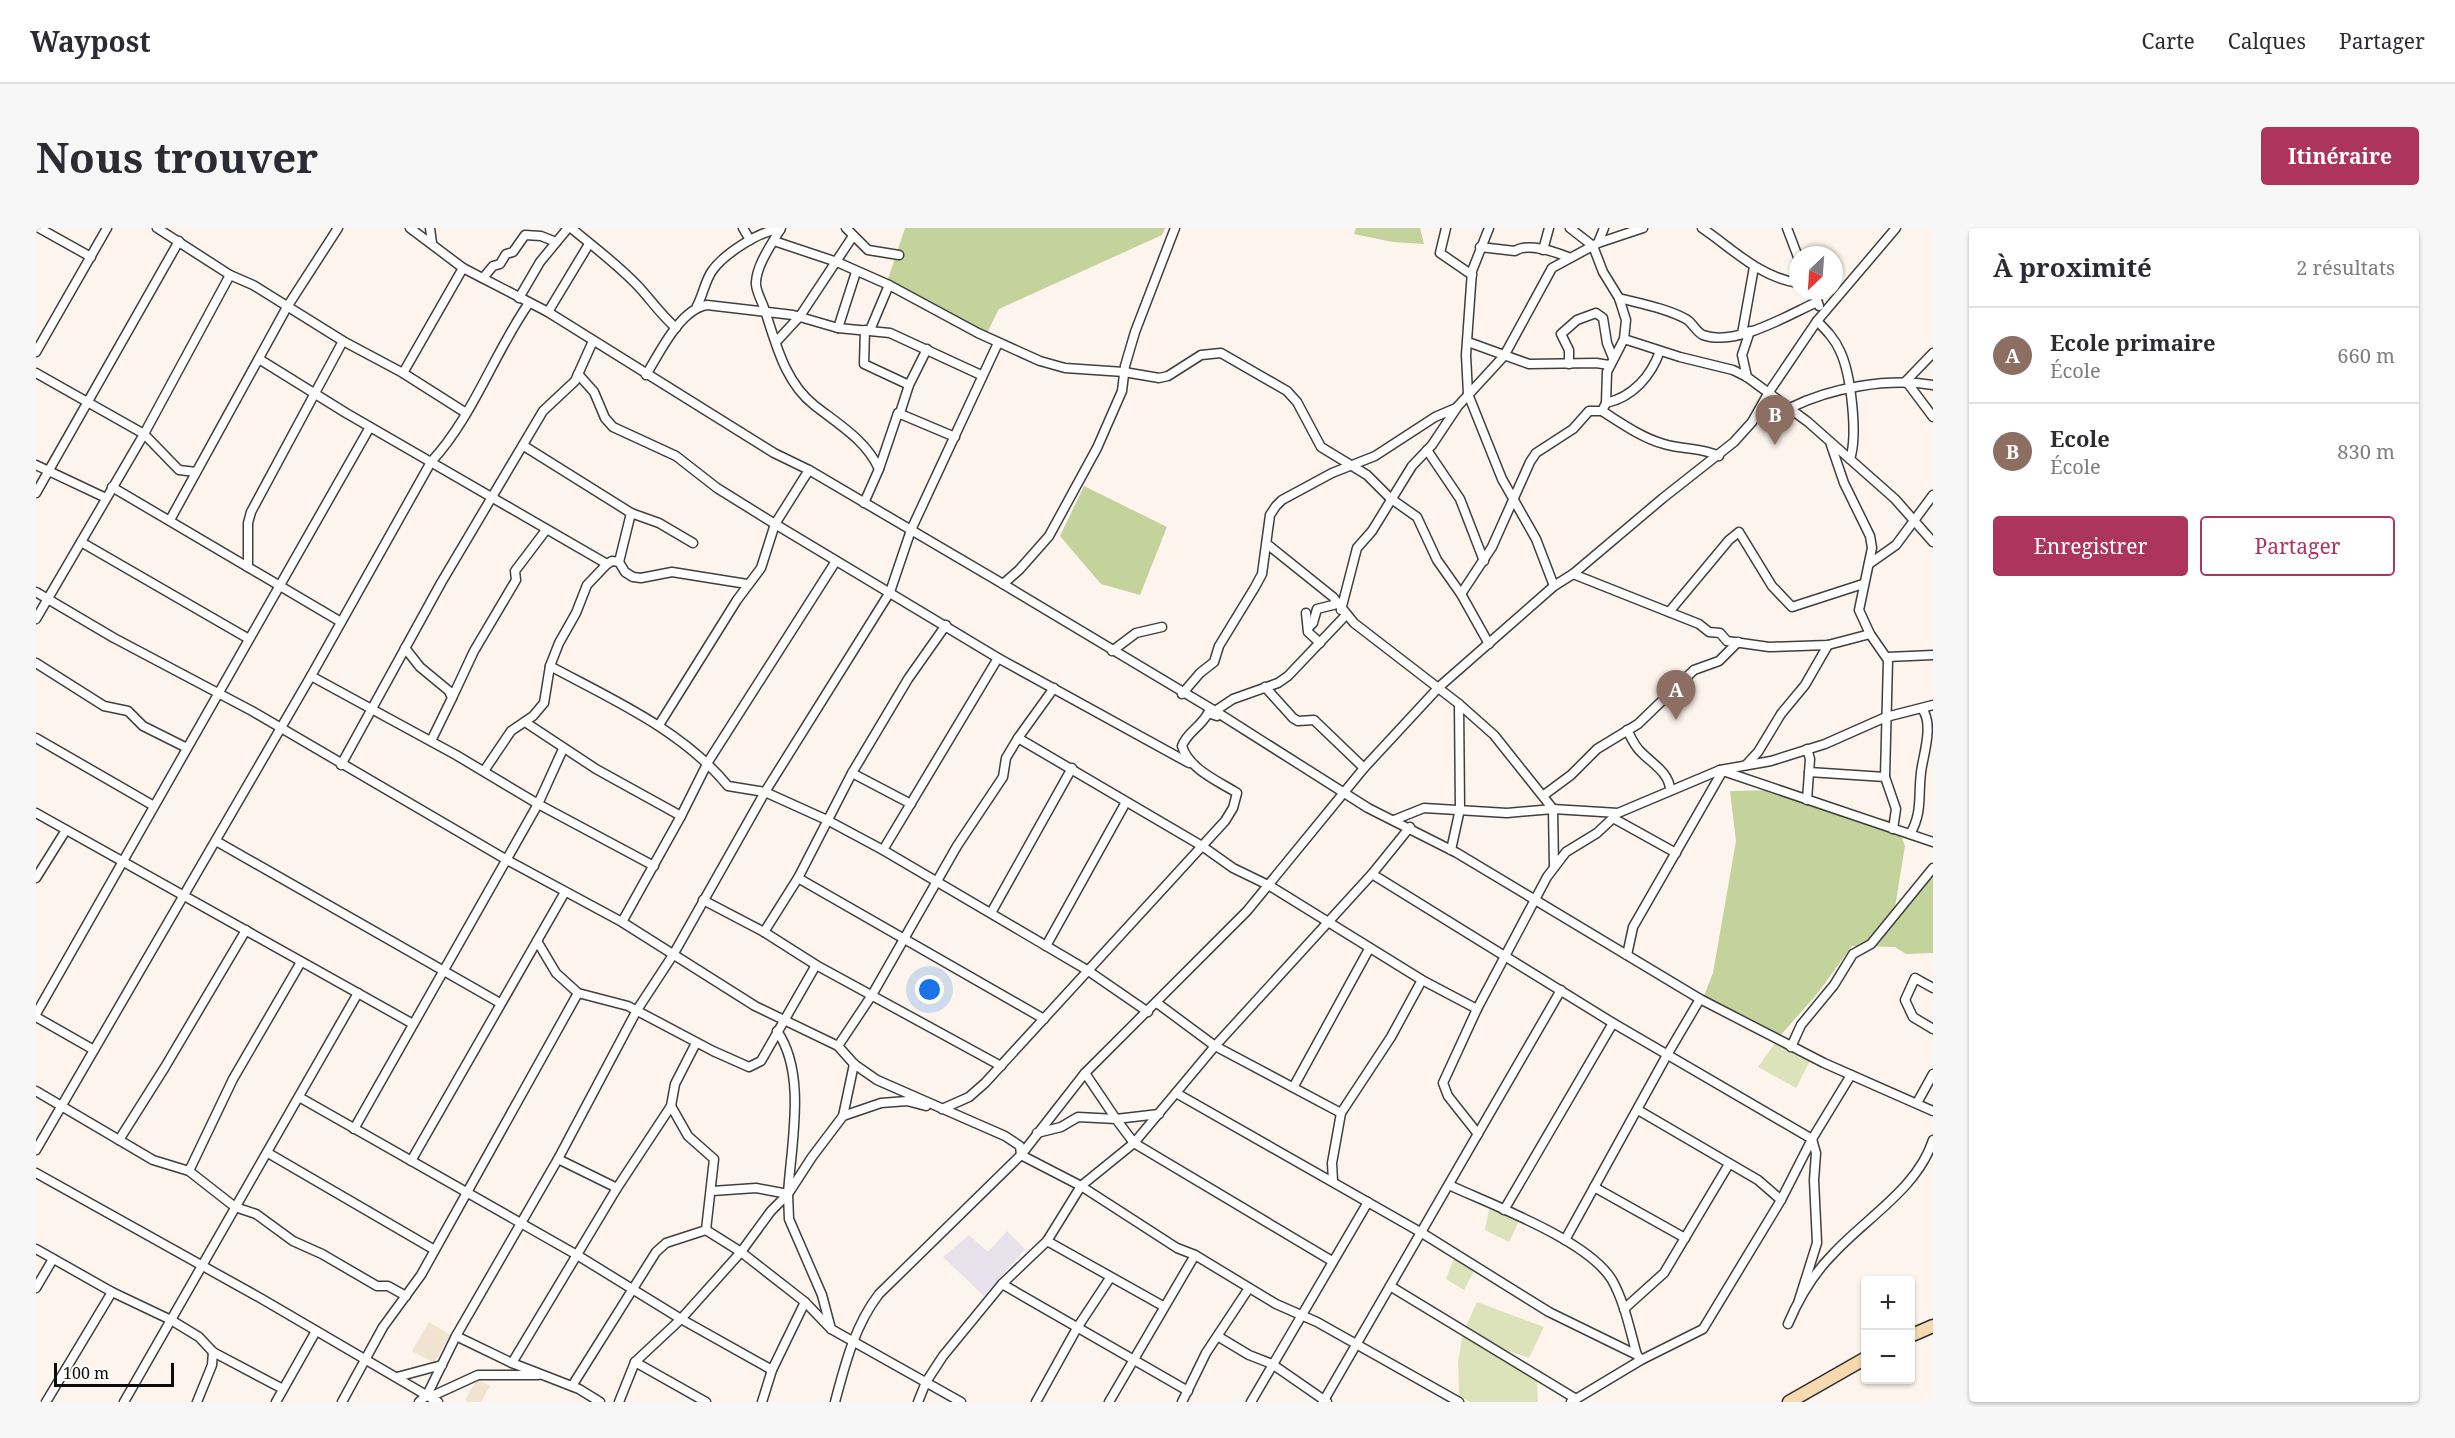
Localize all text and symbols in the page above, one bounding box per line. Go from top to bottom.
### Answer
text: Waypost [30,22,151,60]
text: Carte [2142,27,2195,55]
text: Calques [2228,27,2306,55]
text: Partager [2339,27,2425,55]
button: Itinéraire [2261,127,2419,185]
text: Nous trouver [36,128,318,185]
north arrow [1789,246,1843,300]
text: À proximité [1993,249,2152,285]
text: 2 résultats [2296,254,2395,281]
text: Ecole primaire [2050,327,2216,357]
text: A [2005,342,2020,369]
text: 660 m [2337,342,2395,369]
text: École [2050,357,2101,384]
pin: B [1756,396,1794,445]
text: Ecole [2050,423,2110,453]
text: B [2006,438,2019,465]
text: 830 m [2337,438,2395,465]
text: École [2050,453,2101,480]
button: Enregistrer [1993,516,2188,576]
button: Partager [2200,516,2395,576]
pin: A [1656,670,1696,720]
your location [915,975,944,1004]
map controls [1861,1276,1915,1384]
button: + [1861,1276,1915,1330]
button: − [1861,1330,1915,1384]
scale bar [54,1360,174,1388]
text: 100 m [63,1362,109,1384]

